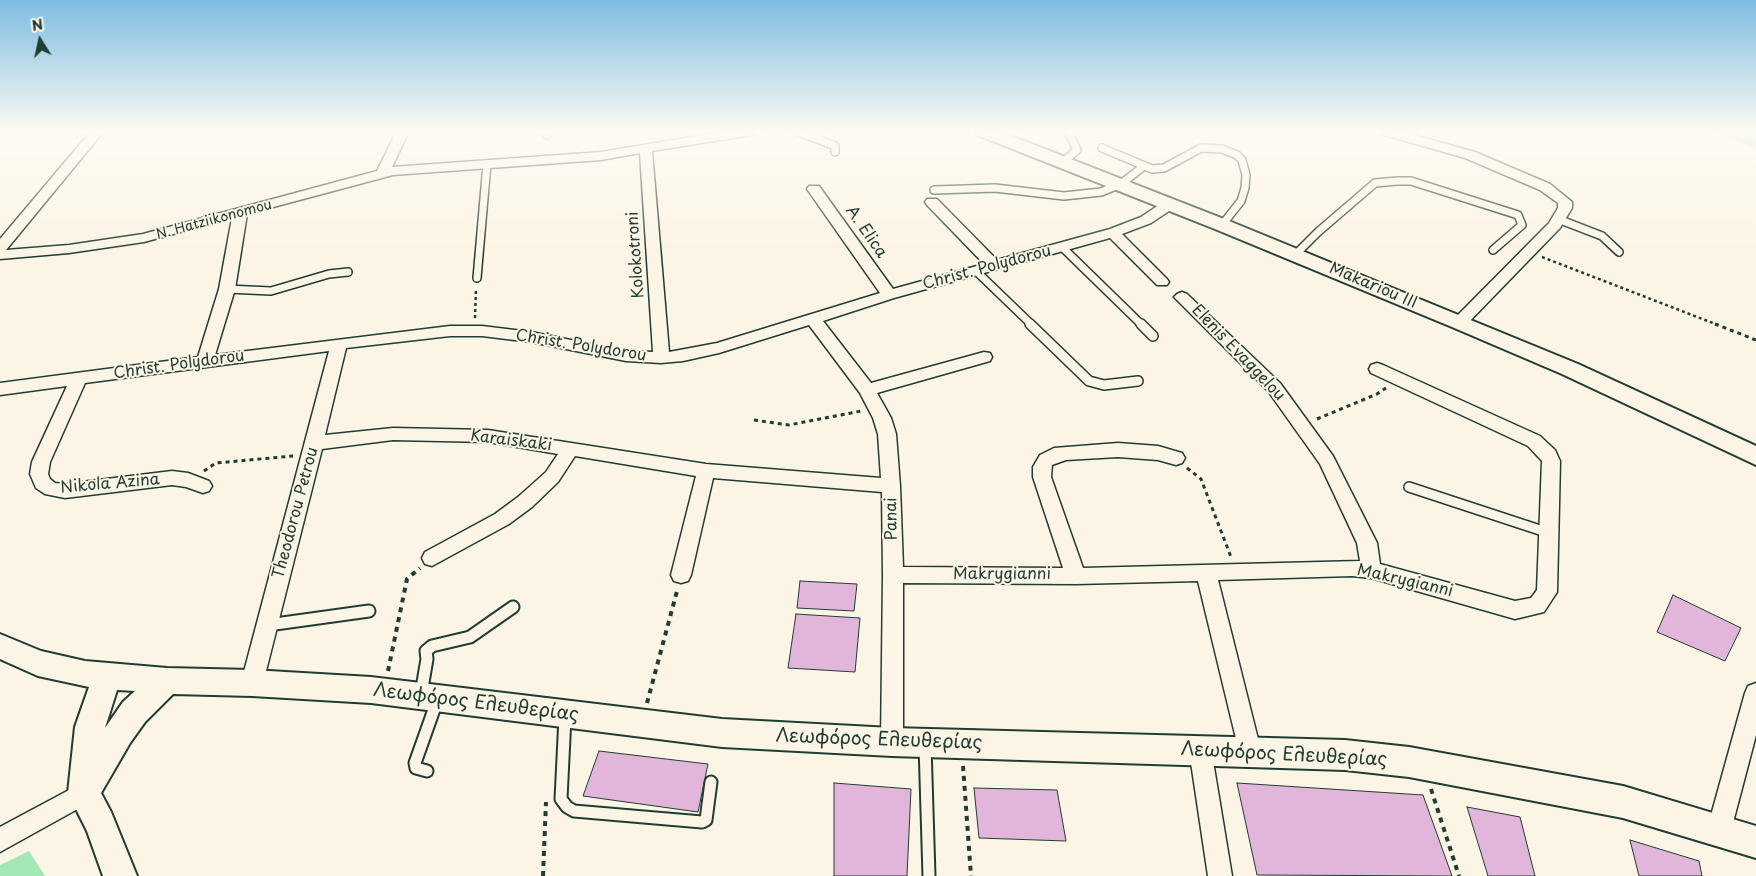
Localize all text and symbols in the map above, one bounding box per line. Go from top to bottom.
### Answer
text: N [30,13,45,36]
north arrow [15,15,65,65]
street label: N. Hatziikonomou [154,196,274,244]
street label: A. Elica [841,202,891,262]
street label: Kolokotroni [623,211,649,299]
street label: Christ. Polydorou [921,242,1053,294]
street label: Makariou III [1326,259,1420,313]
street label: Elenis Evaggelou [1187,301,1289,405]
street label: Christ. Polydorou [514,326,648,366]
street label: Christ. Polydorou [112,346,246,384]
street label: Karaiskaki [469,426,553,456]
street label: Theodorou Petrou [269,445,323,581]
street label: Nikola Azina [60,470,160,498]
street label: Panai [882,497,902,541]
street label: Makrygianni [1355,561,1455,601]
street label: Makrygianni [953,565,1051,585]
street label: Λεωφόρος Ελευθερίας [372,679,580,727]
street label: Λεωφόρος Ελευθερίας [775,725,983,755]
street label: Λεωφόρος Ελευθερίας [1180,738,1388,772]

